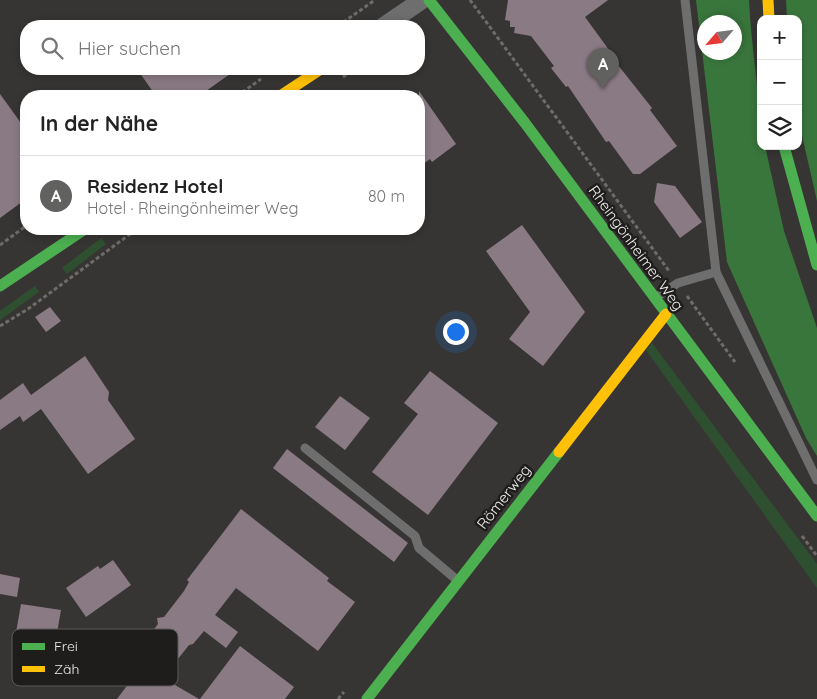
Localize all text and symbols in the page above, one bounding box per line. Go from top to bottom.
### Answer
north arrow [697,15,742,60]
map controls [757,15,802,150]
button: + [757,15,802,60]
search box [20,20,425,75]
icon: search [38,34,66,62]
text: Hier suchen [78,36,181,60]
pin: A [587,48,619,89]
button: − [757,60,802,105]
button: layers [757,105,802,150]
text: In der Nähe [40,110,158,136]
text: Residenz Hotel [87,174,223,198]
street label: Rheingönheimer Weg [585,181,688,314]
text: A [51,186,61,206]
text: 80 m [368,186,405,206]
text: Hotel · Rheingönheimer Weg [87,198,298,218]
your location [443,319,469,345]
street label: Römerweg [472,461,535,533]
legend [12,629,178,686]
text: Frei [54,637,78,655]
text: Zäh [54,660,79,678]

